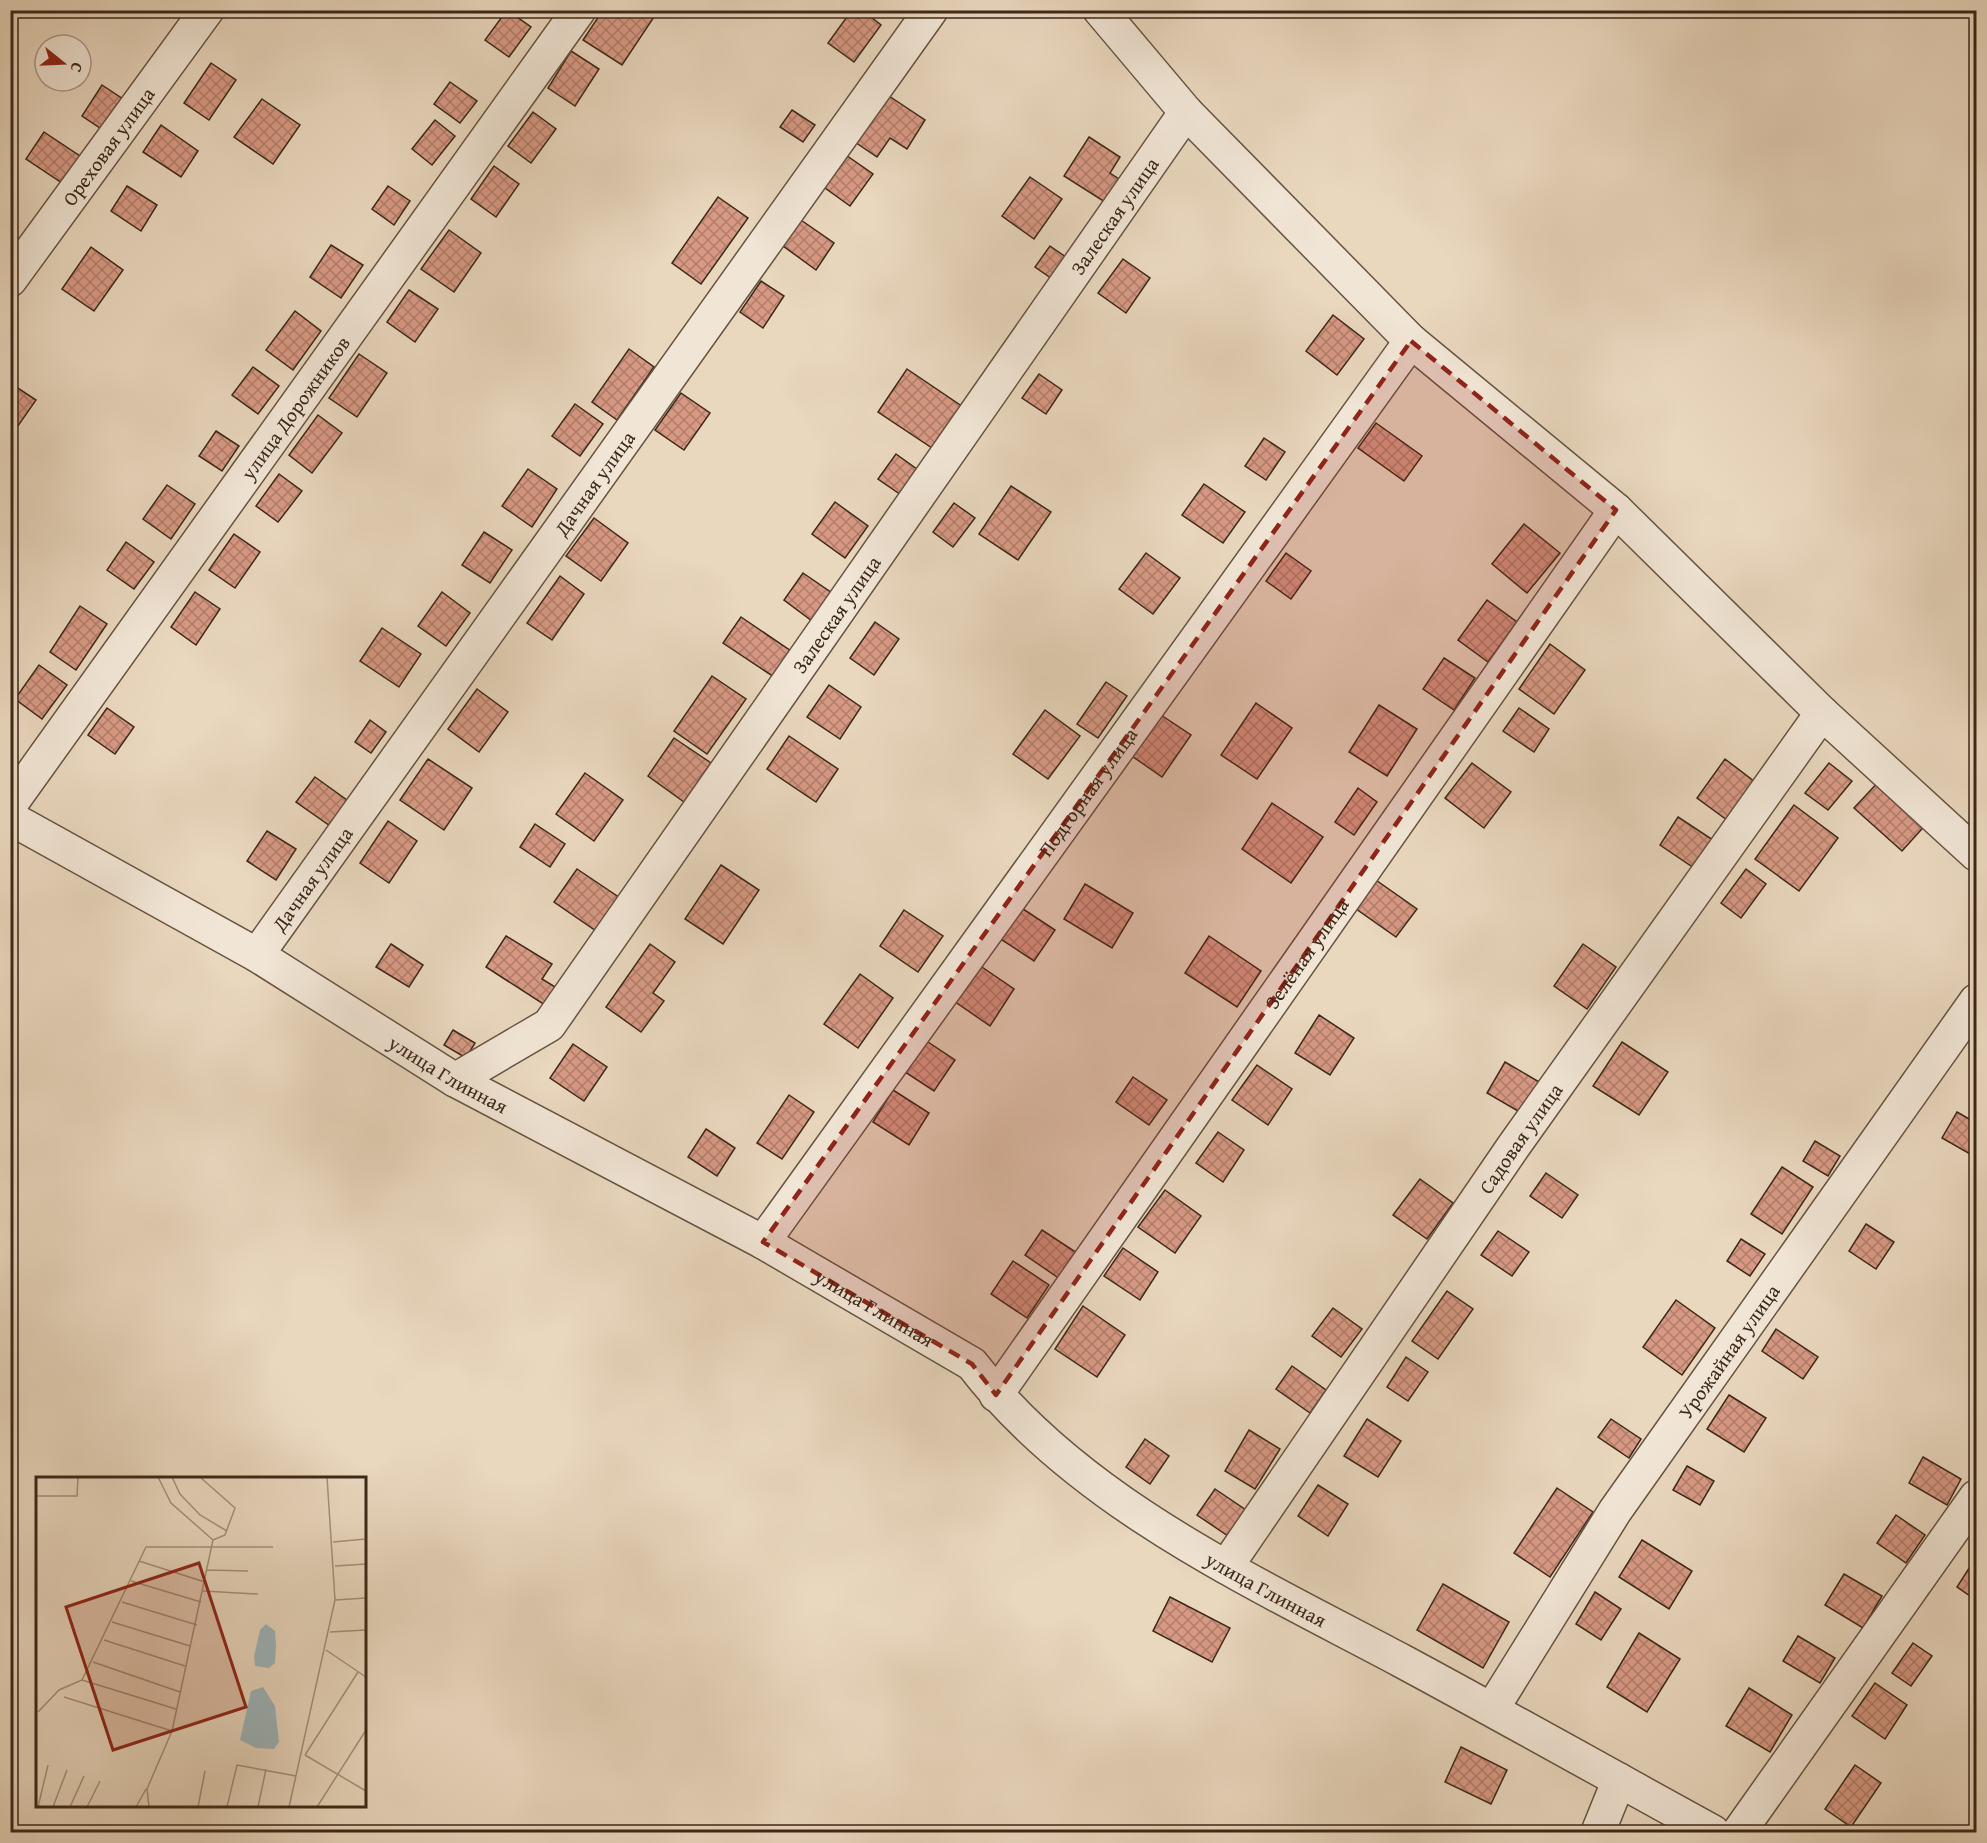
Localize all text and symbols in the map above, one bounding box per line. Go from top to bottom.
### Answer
north arrow [33,33,93,93]
text: С [64,60,90,76]
street label: Ореховая улица [55,80,161,211]
street label: Залеская улица [1063,150,1165,280]
street label: улица Дорожников [232,329,356,486]
street label: Дачная улица [546,424,642,542]
street label: Залеская улица [784,549,887,679]
street label: Подгорная улица [1031,720,1144,862]
street label: Дачная улица [264,820,359,938]
street label: Зелёная улица [1257,891,1355,1014]
street label: улица Глинная [383,1027,513,1120]
street label: Садовая улица [1471,1076,1569,1199]
street label: улица Глинная [809,1260,940,1354]
street label: Урожайная улица [1670,1277,1786,1424]
inset map [36,1477,366,1807]
street label: улица Глинная [1200,1544,1332,1634]

